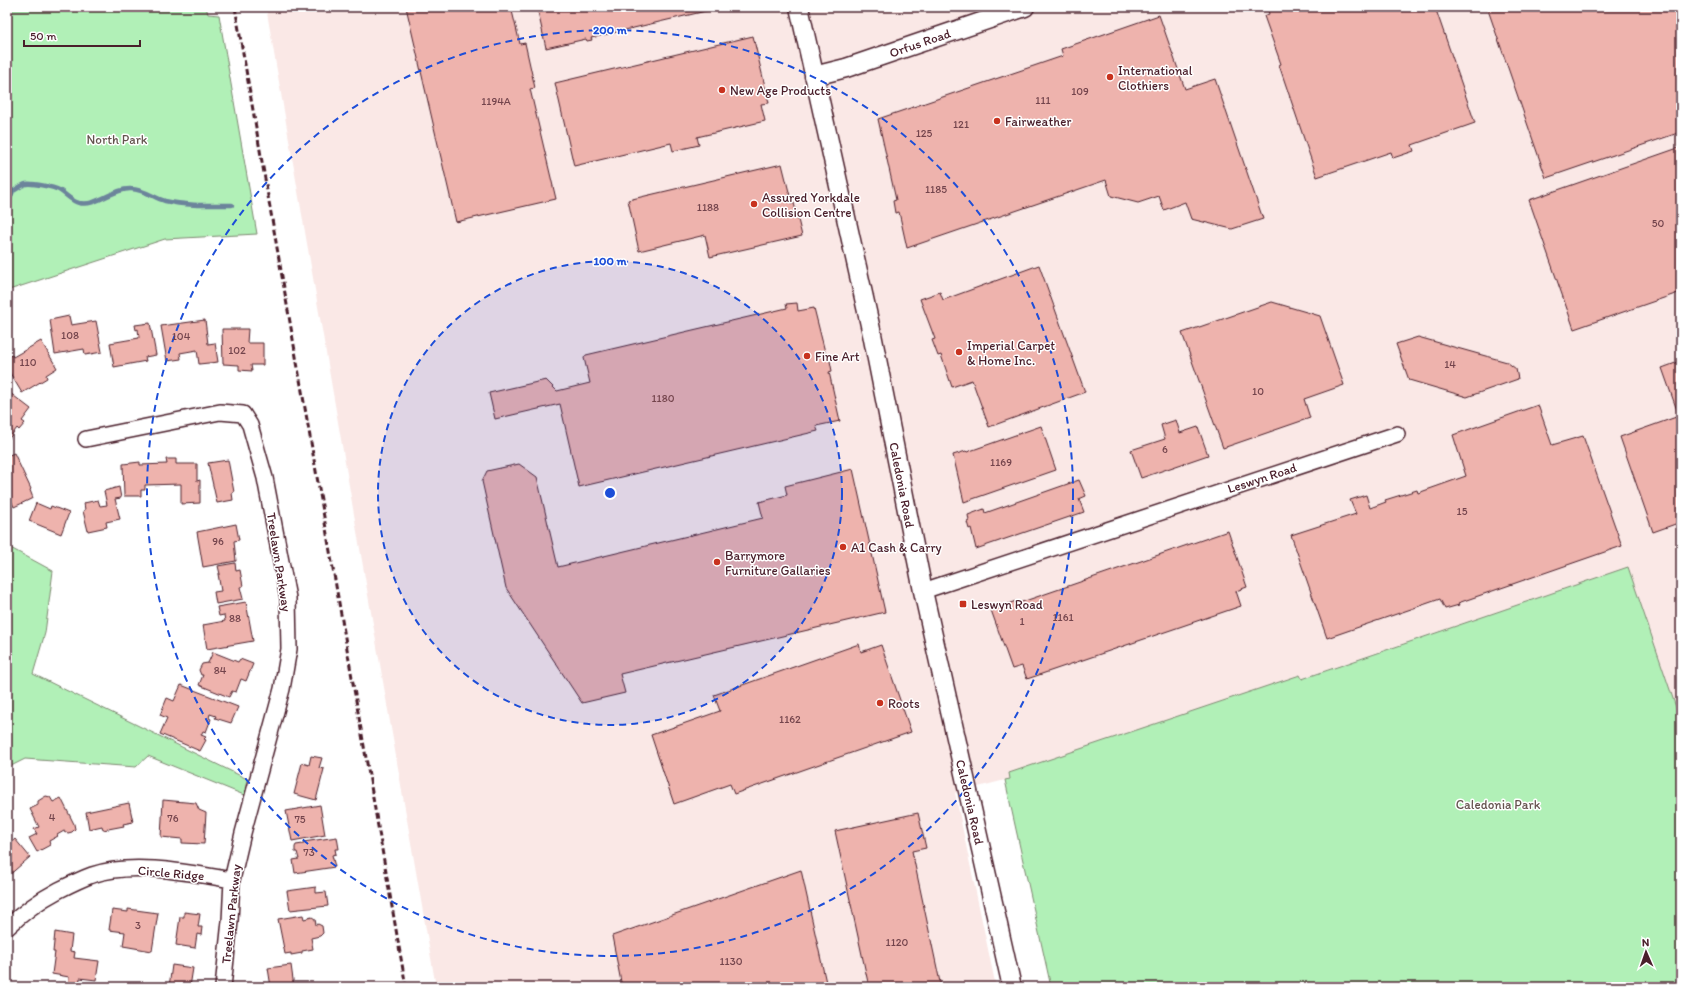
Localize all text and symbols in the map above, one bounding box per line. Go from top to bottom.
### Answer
scale bar [24,22,140,48]
text: 200 m [593,23,628,37]
street label: Orfus Road [887,26,953,60]
text: 50 m [30,29,56,43]
place label: International Clothiers [1118,63,1193,93]
marker: International Clothiers [1105,72,1115,82]
place label: New Age Products [730,83,831,98]
marker: New Age Products [717,85,727,95]
house number: 109 [1071,85,1089,98]
house number: 111 [1035,94,1051,107]
house number: 1194A [481,95,511,108]
place label: Fairweather [1005,114,1071,129]
marker: Fairweather [992,116,1002,126]
house number: 121 [953,118,969,131]
house number: 125 [916,127,933,140]
park label: North Park [87,132,148,147]
house number: 1185 [925,183,947,196]
place label: Assured Yorkdale Collision Centre [762,190,860,220]
marker: Assured Yorkdale Collision Centre [749,199,759,209]
house number: 1188 [697,201,719,214]
house number: 50 [1652,217,1664,230]
text: 100 m [593,254,627,268]
house number: 108 [61,329,79,342]
house number: 104 [172,330,191,343]
place label: Imperial Carpet & Home Inc. [967,338,1055,368]
house number: 102 [228,344,246,357]
marker: Imperial Carpet & Home Inc. [954,347,964,357]
place label: Fine Art [815,349,860,364]
marker: Fine Art [802,351,812,361]
house number: 110 [20,356,37,369]
house number: 14 [1444,358,1456,371]
house number: 10 [1252,385,1264,398]
house number: 1180 [651,392,675,405]
street label: Caledonia Road [886,441,918,529]
house number: 6 [1162,443,1168,456]
house number: 1169 [990,456,1012,469]
street label: Leswyn Road [1226,460,1298,496]
centre of rings [603,486,617,500]
house number: 15 [1457,505,1468,518]
street label: Treelawn Parkway [264,511,294,613]
house number: 96 [212,535,224,548]
place label: A1 Cash & Carry [851,540,942,555]
marker: A1 Cash & Carry [838,542,848,552]
place label: Barrymore Furniture Gallaries [725,548,831,578]
marker: Barrymore Furniture Gallaries [712,557,722,567]
place label: Leswyn Road [971,597,1043,612]
marker: Leswyn Road [958,599,968,609]
house number: 1161 [1052,611,1074,624]
house number: 88 [229,612,241,625]
house number: 1 [1019,615,1025,628]
house number: 84 [214,664,227,677]
place label: Roots [888,696,920,711]
marker: Roots [875,698,885,708]
house number: 1162 [779,713,801,726]
street label: Caledonia Road [953,758,987,846]
park label: Caledonia Park [1456,797,1541,812]
house number: 4 [49,811,56,824]
house number: 76 [167,812,179,825]
house number: 75 [294,813,306,826]
house number: 73 [303,846,315,859]
street label: Circle Ridge [137,863,205,883]
street label: Treelawn Parkway [218,863,244,965]
house number: 3 [135,919,141,932]
north arrow [1626,932,1666,972]
house number: 1120 [886,936,909,949]
text: N [1642,936,1650,949]
house number: 1130 [720,955,743,968]

